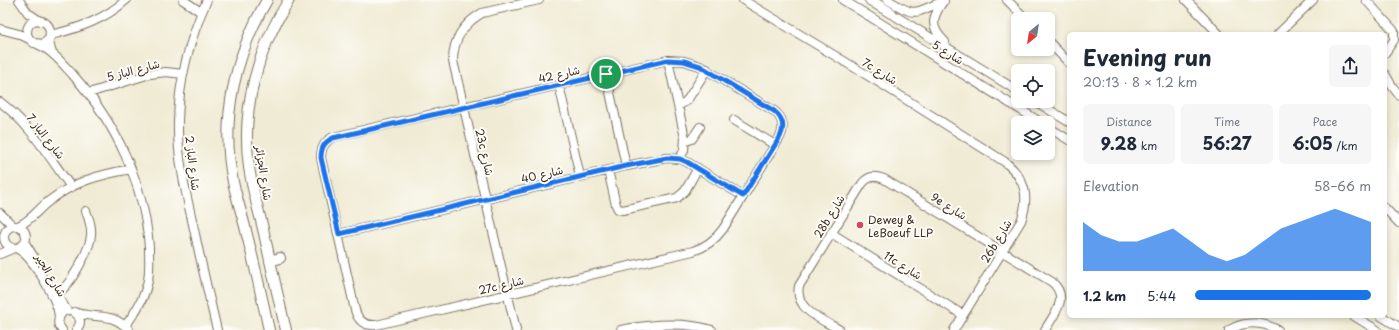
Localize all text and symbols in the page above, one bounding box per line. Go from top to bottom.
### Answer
north arrow [1011,12,1055,56]
map controls [1011,12,1055,160]
street label: شارع 5 [928,36,967,69]
text: Evening run [1083,40,1212,73]
button: share [1329,45,1371,87]
street label: 7c شارع [859,54,901,89]
street label: شارع الباز 5 [105,55,162,86]
pin [589,57,623,91]
street label: شارع 42 [537,61,582,88]
icon: arrive [595,63,617,85]
button: locate [1011,64,1055,108]
text: 20:13 · 8 × 1.2 km [1083,72,1197,91]
street label: شارع الباز 7 [22,110,69,163]
text: Distance [1106,113,1152,130]
text: Time [1214,113,1240,130]
text: Pace [1313,113,1337,130]
button: layers [1011,116,1055,160]
street label: 23c شارع [470,127,499,178]
text: 9.28 [1101,130,1137,156]
text: 56:27 [1202,130,1252,156]
text: 6:05 [1292,130,1333,156]
street label: شارع الباز 2 [180,135,205,191]
text: km [1137,137,1157,154]
text: /km [1333,137,1358,154]
street label: شارع الجزائر [250,144,277,202]
street label: شارع 40 [519,161,565,188]
text: Elevation [1083,176,1139,195]
text: 58–66 m [1314,176,1371,195]
street label: 9e شارع [927,188,970,225]
street label: 28b شارع [809,191,849,241]
place label: Dewey & LeBoeuf LLP [868,211,933,241]
street label: 26b شارع [976,216,1016,266]
marker: Dewey & LeBoeuf LLP [855,220,865,230]
street label: 11c شارع [880,247,925,284]
street label: شارع الجير [30,249,71,300]
street label: 27c شارع [477,272,526,299]
text: 1.2 km [1083,286,1126,305]
text: 5:44 [1147,286,1176,305]

